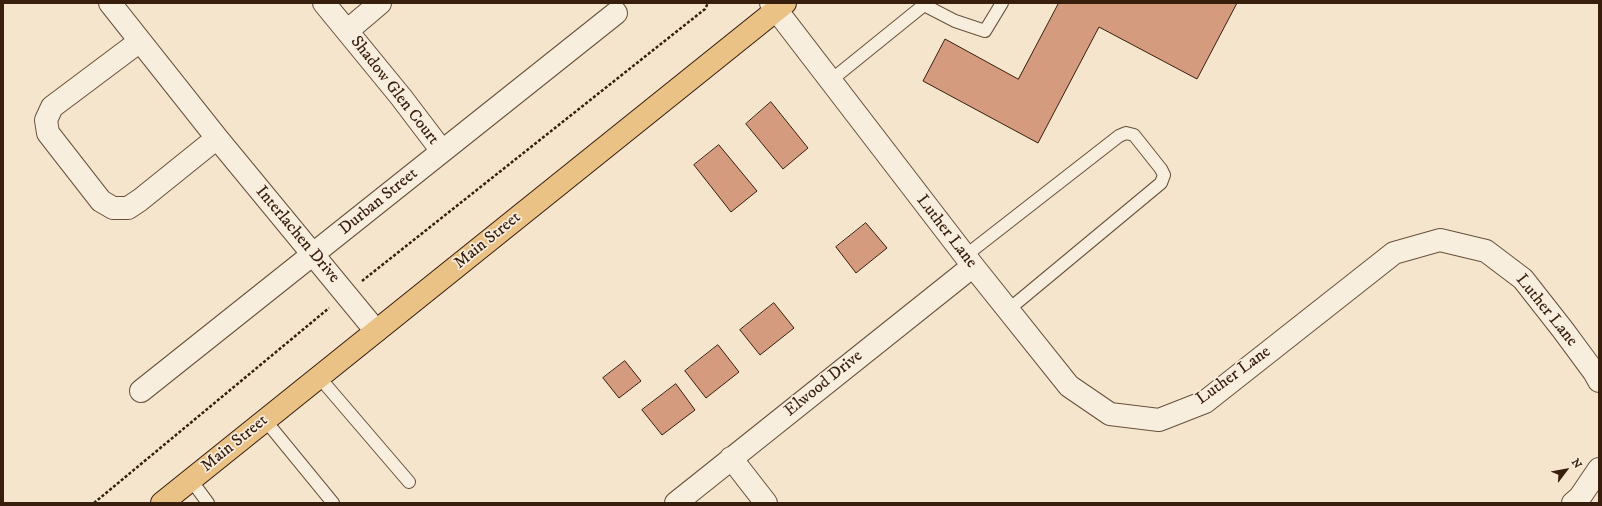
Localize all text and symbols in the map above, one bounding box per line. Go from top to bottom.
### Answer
street label: Shadow Glen Court [345,33,443,149]
street label: Durban Street [336,164,422,240]
street label: Interlachen Drive [250,182,344,288]
street label: Luther Lane [911,191,981,273]
street label: Main Street [451,208,525,274]
street label: Luther Lane [1511,271,1581,351]
street label: Luther Lane [1193,342,1275,410]
street label: Elwood Drive [781,346,867,422]
street label: Main Street [198,411,272,477]
north arrow [1546,450,1586,490]
text: N [1568,456,1585,471]

